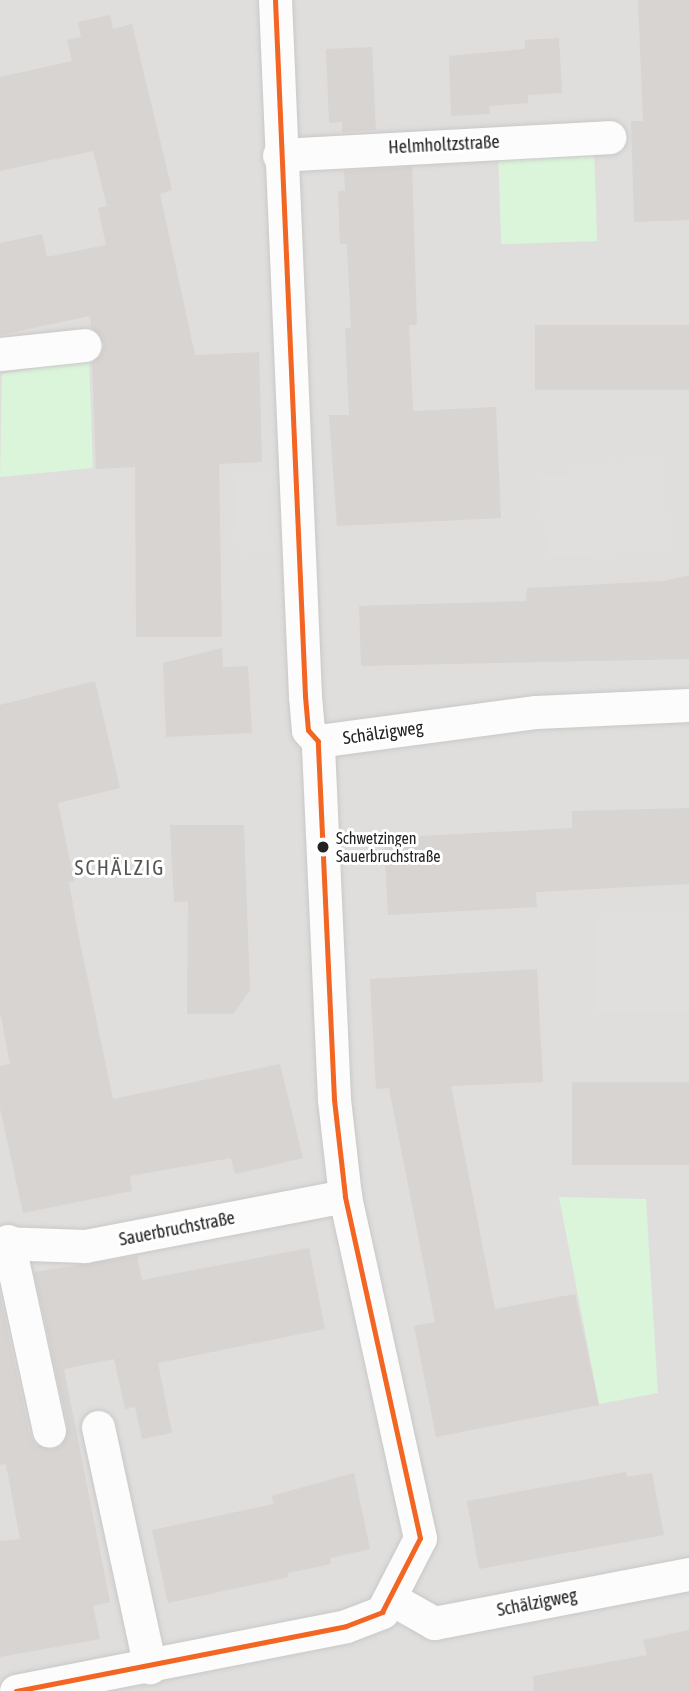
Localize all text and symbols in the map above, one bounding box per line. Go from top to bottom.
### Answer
street label: Helmholtzstraße [388,131,500,159]
street label: Schälzigweg [341,717,425,749]
place label: Schwetzingen Sauerbruchstraße [336,828,440,866]
marker: Schwetzingen Sauerbruchstraße [316,840,330,854]
district label: SCHÄLZIG [76,854,164,880]
street label: Sauerbruchstraße [117,1207,237,1251]
street label: Schälzigweg [495,1585,579,1621]

